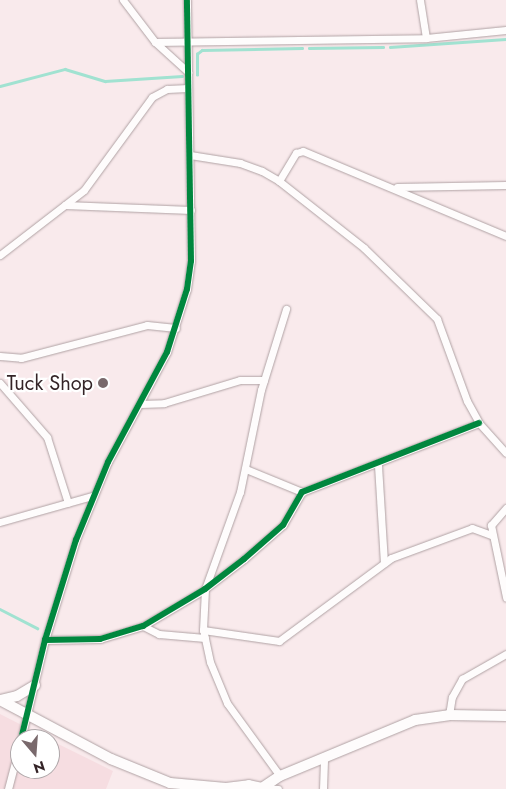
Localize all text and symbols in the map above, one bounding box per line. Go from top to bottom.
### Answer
place label: Tuck Shop [7,371,93,395]
marker: Tuck Shop [97,377,109,389]
north arrow [10,729,60,779]
text: N [31,756,48,779]

